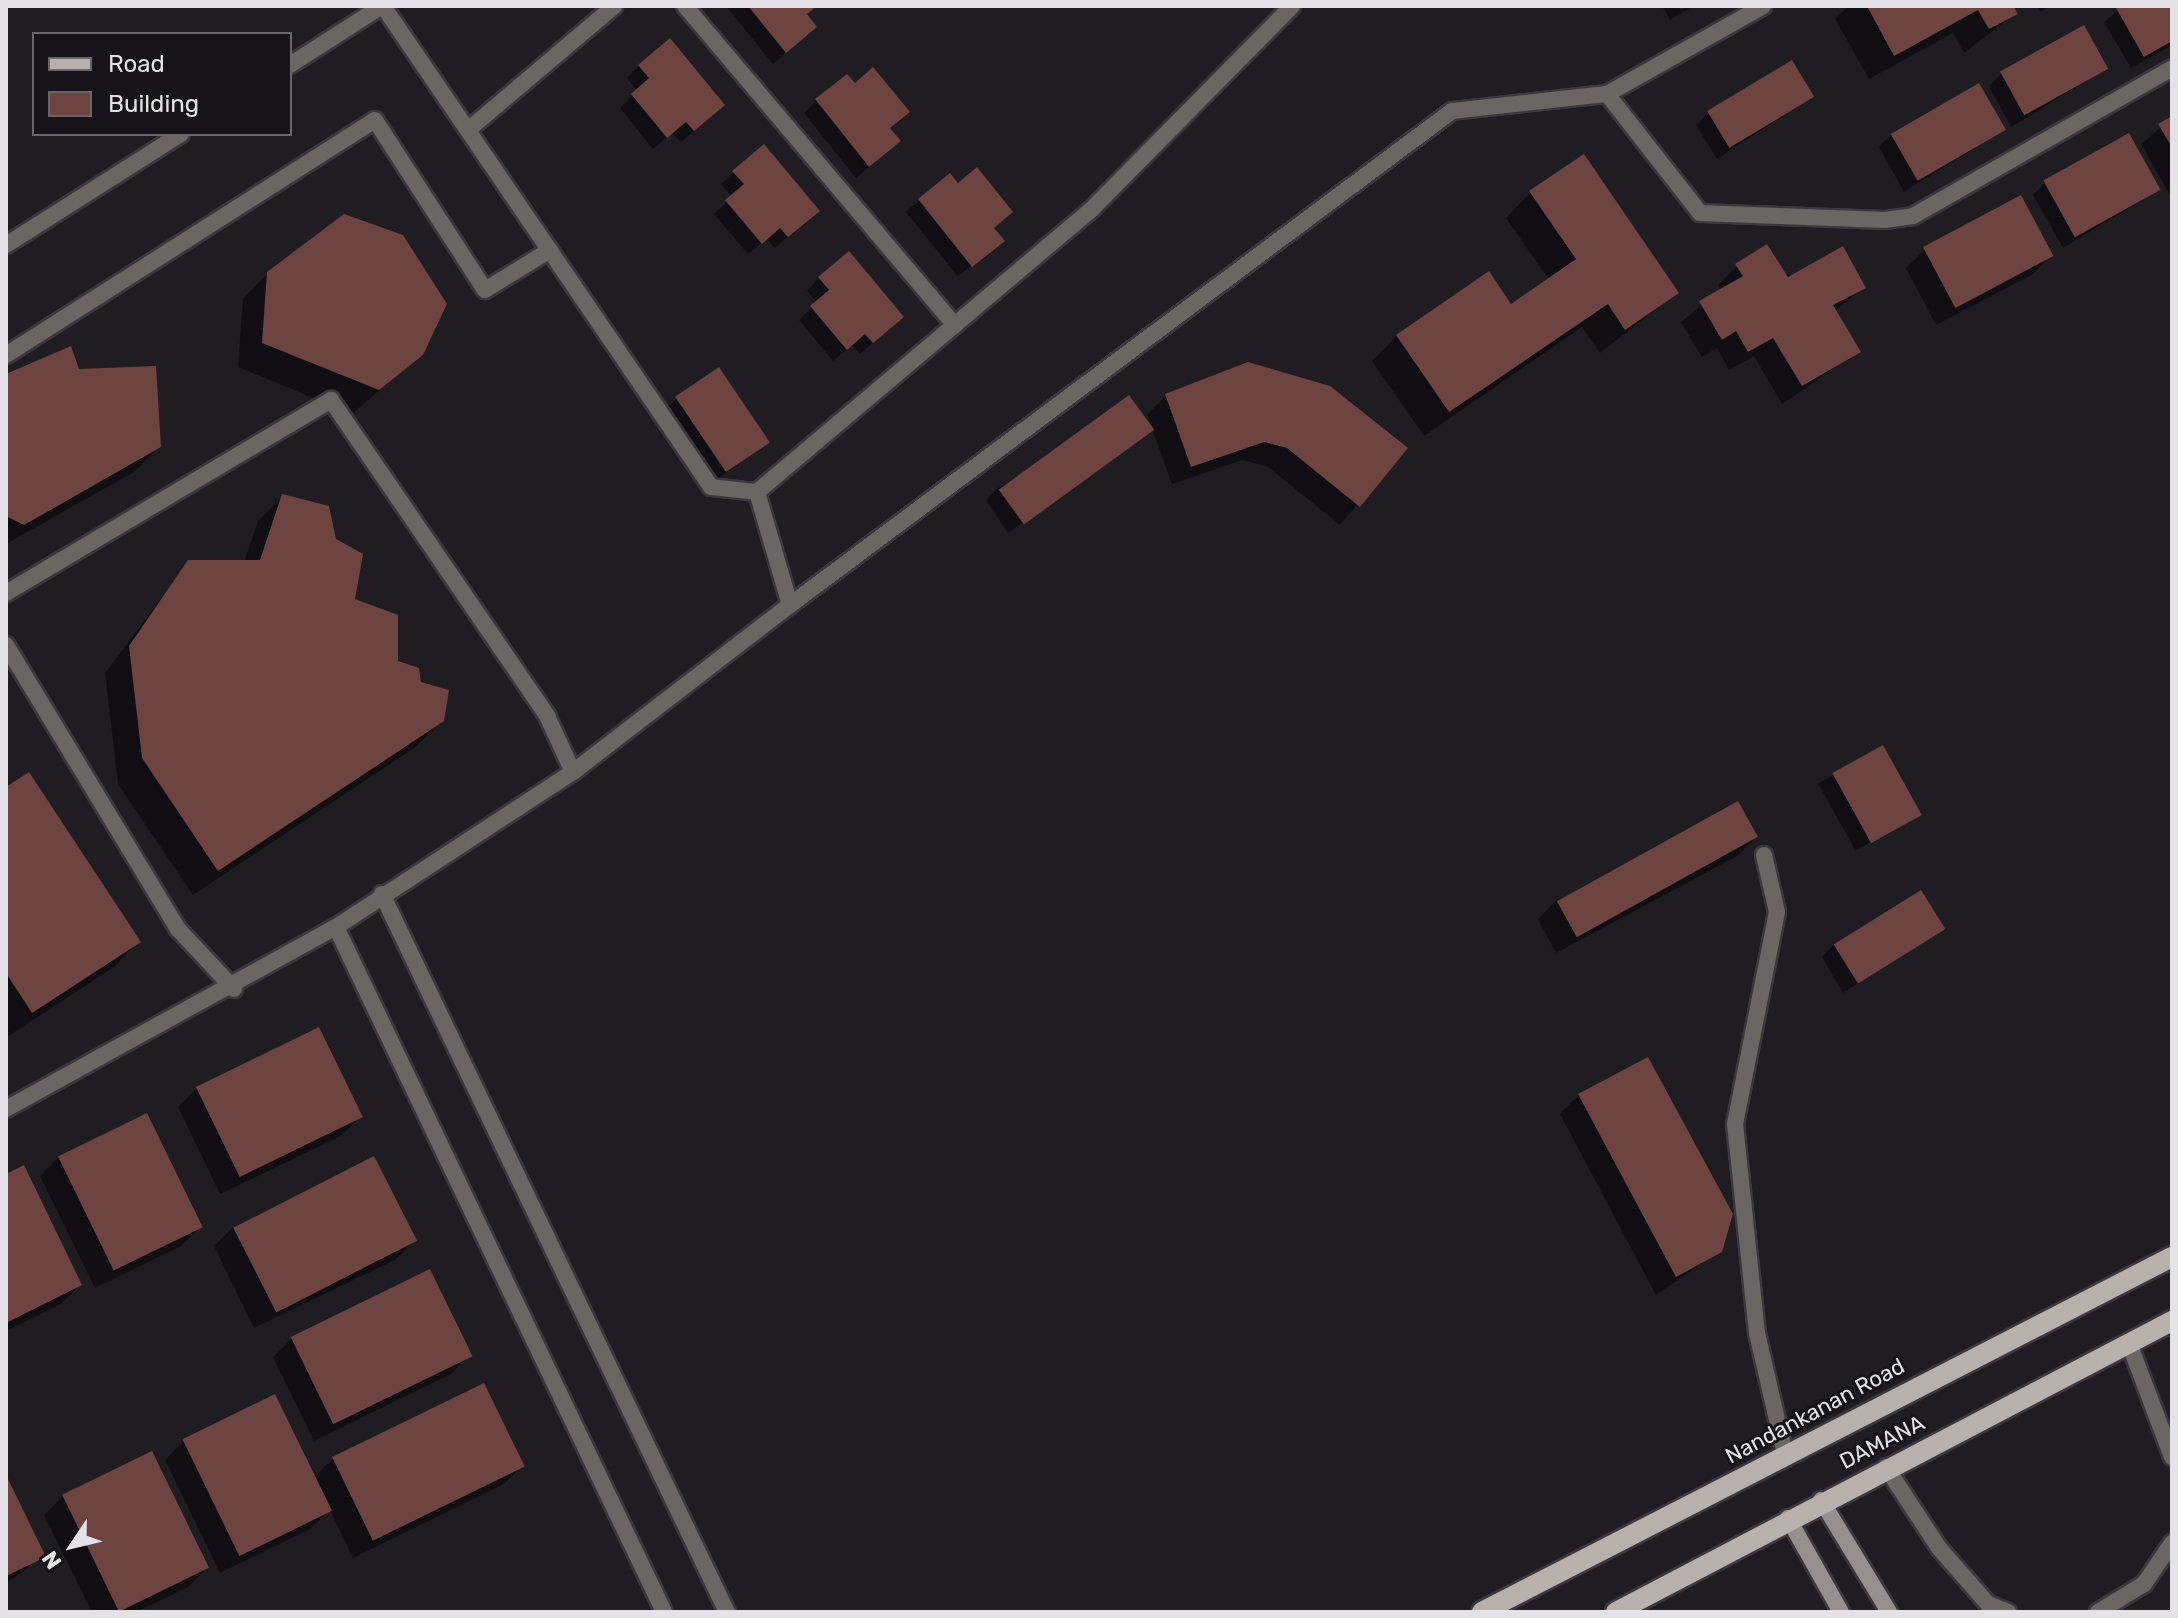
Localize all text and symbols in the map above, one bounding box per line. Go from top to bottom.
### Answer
legend [32,32,292,136]
text: Road [108,50,165,78]
text: Building [108,90,199,118]
street label: Nandankanan Road [1721,1353,1909,1469]
street label: DAMANA [1835,1409,1929,1475]
north arrow [32,1506,112,1586]
text: N [36,1546,68,1574]

